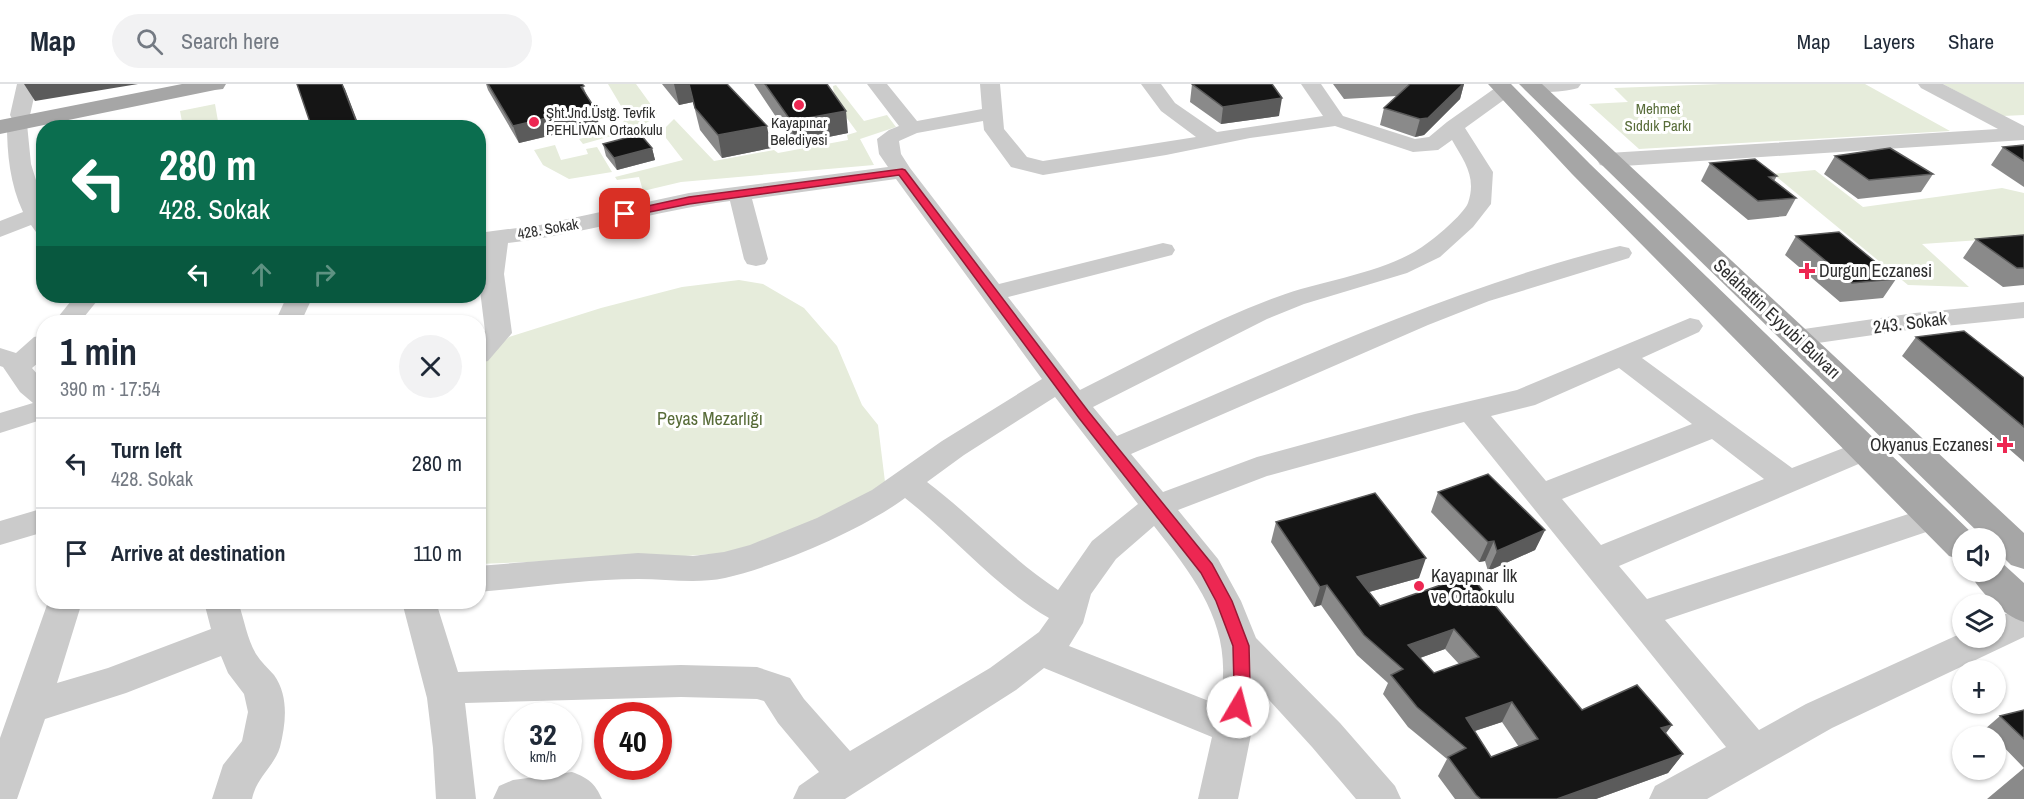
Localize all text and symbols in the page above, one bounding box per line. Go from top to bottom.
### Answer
search box [112,14,532,68]
text: Map [30,22,76,60]
icon: search [133,25,166,58]
text: Search here [181,26,279,56]
text: Map [1797,27,1830,56]
text: Layers [1863,27,1915,56]
text: Share [1948,27,1994,56]
marker: Kayapınar Belediyesi [792,98,806,112]
park label: Mehmet Sıddık Parkı [1624,98,1692,136]
place label: Şht.Jnd.Üstğ. Tevfik PEHLİVAN Ortaokulu [546,102,663,140]
place label: Kayapınar Belediyesi [770,112,828,150]
marker: Şht.Jnd.Üstğ. Tevfik PEHLİVAN Ortaokulu [527,115,541,129]
text: 280 m [159,137,257,193]
icon: left [60,144,138,222]
pin [599,188,650,239]
text: 428. Sokak [159,191,270,227]
icon: arrive [608,197,641,230]
street label: 428. Sokak [516,213,581,244]
street label: Selahattin Eyyubi Bulvarı [1708,253,1846,384]
icon: left [182,258,215,291]
icon: ahead [245,258,278,291]
icon: right [308,258,341,291]
place label: Durgun Eczanesi [1819,258,1932,283]
marker: Durgun Eczanesi [1800,264,1814,278]
street label: 243. Sokak [1872,306,1949,339]
text: 1 min [60,328,137,376]
button: close [399,335,462,398]
text: 390 m · 17:54 [60,375,160,402]
park label: Peyas Mezarlığı [657,406,763,431]
place label: Okyanus Eczanesi [1870,432,1993,457]
text: Turn left [111,435,182,465]
marker: Okyanus Eczanesi [1998,438,2012,452]
icon: left [60,447,93,480]
text: 280 m [412,448,462,478]
text: 428. Sokak [111,465,193,492]
map controls [1952,528,2006,780]
button: sound [1952,528,2006,582]
icon: arrive [60,537,93,570]
text: Arrive at destination [111,538,285,568]
text: 110 m [413,538,462,568]
place label: Kayapınar İlk ve Ortaokulu [1431,563,1518,609]
marker: Kayapınar İlk ve Ortaokulu [1412,579,1426,593]
button: layers [1952,594,2006,648]
button: + [1952,660,2006,714]
position arrow [1206,675,1270,739]
speed limit sign: 40 [594,702,672,780]
text: 32 [529,714,557,754]
button: − [1952,726,2006,780]
text: km/h [530,746,556,767]

